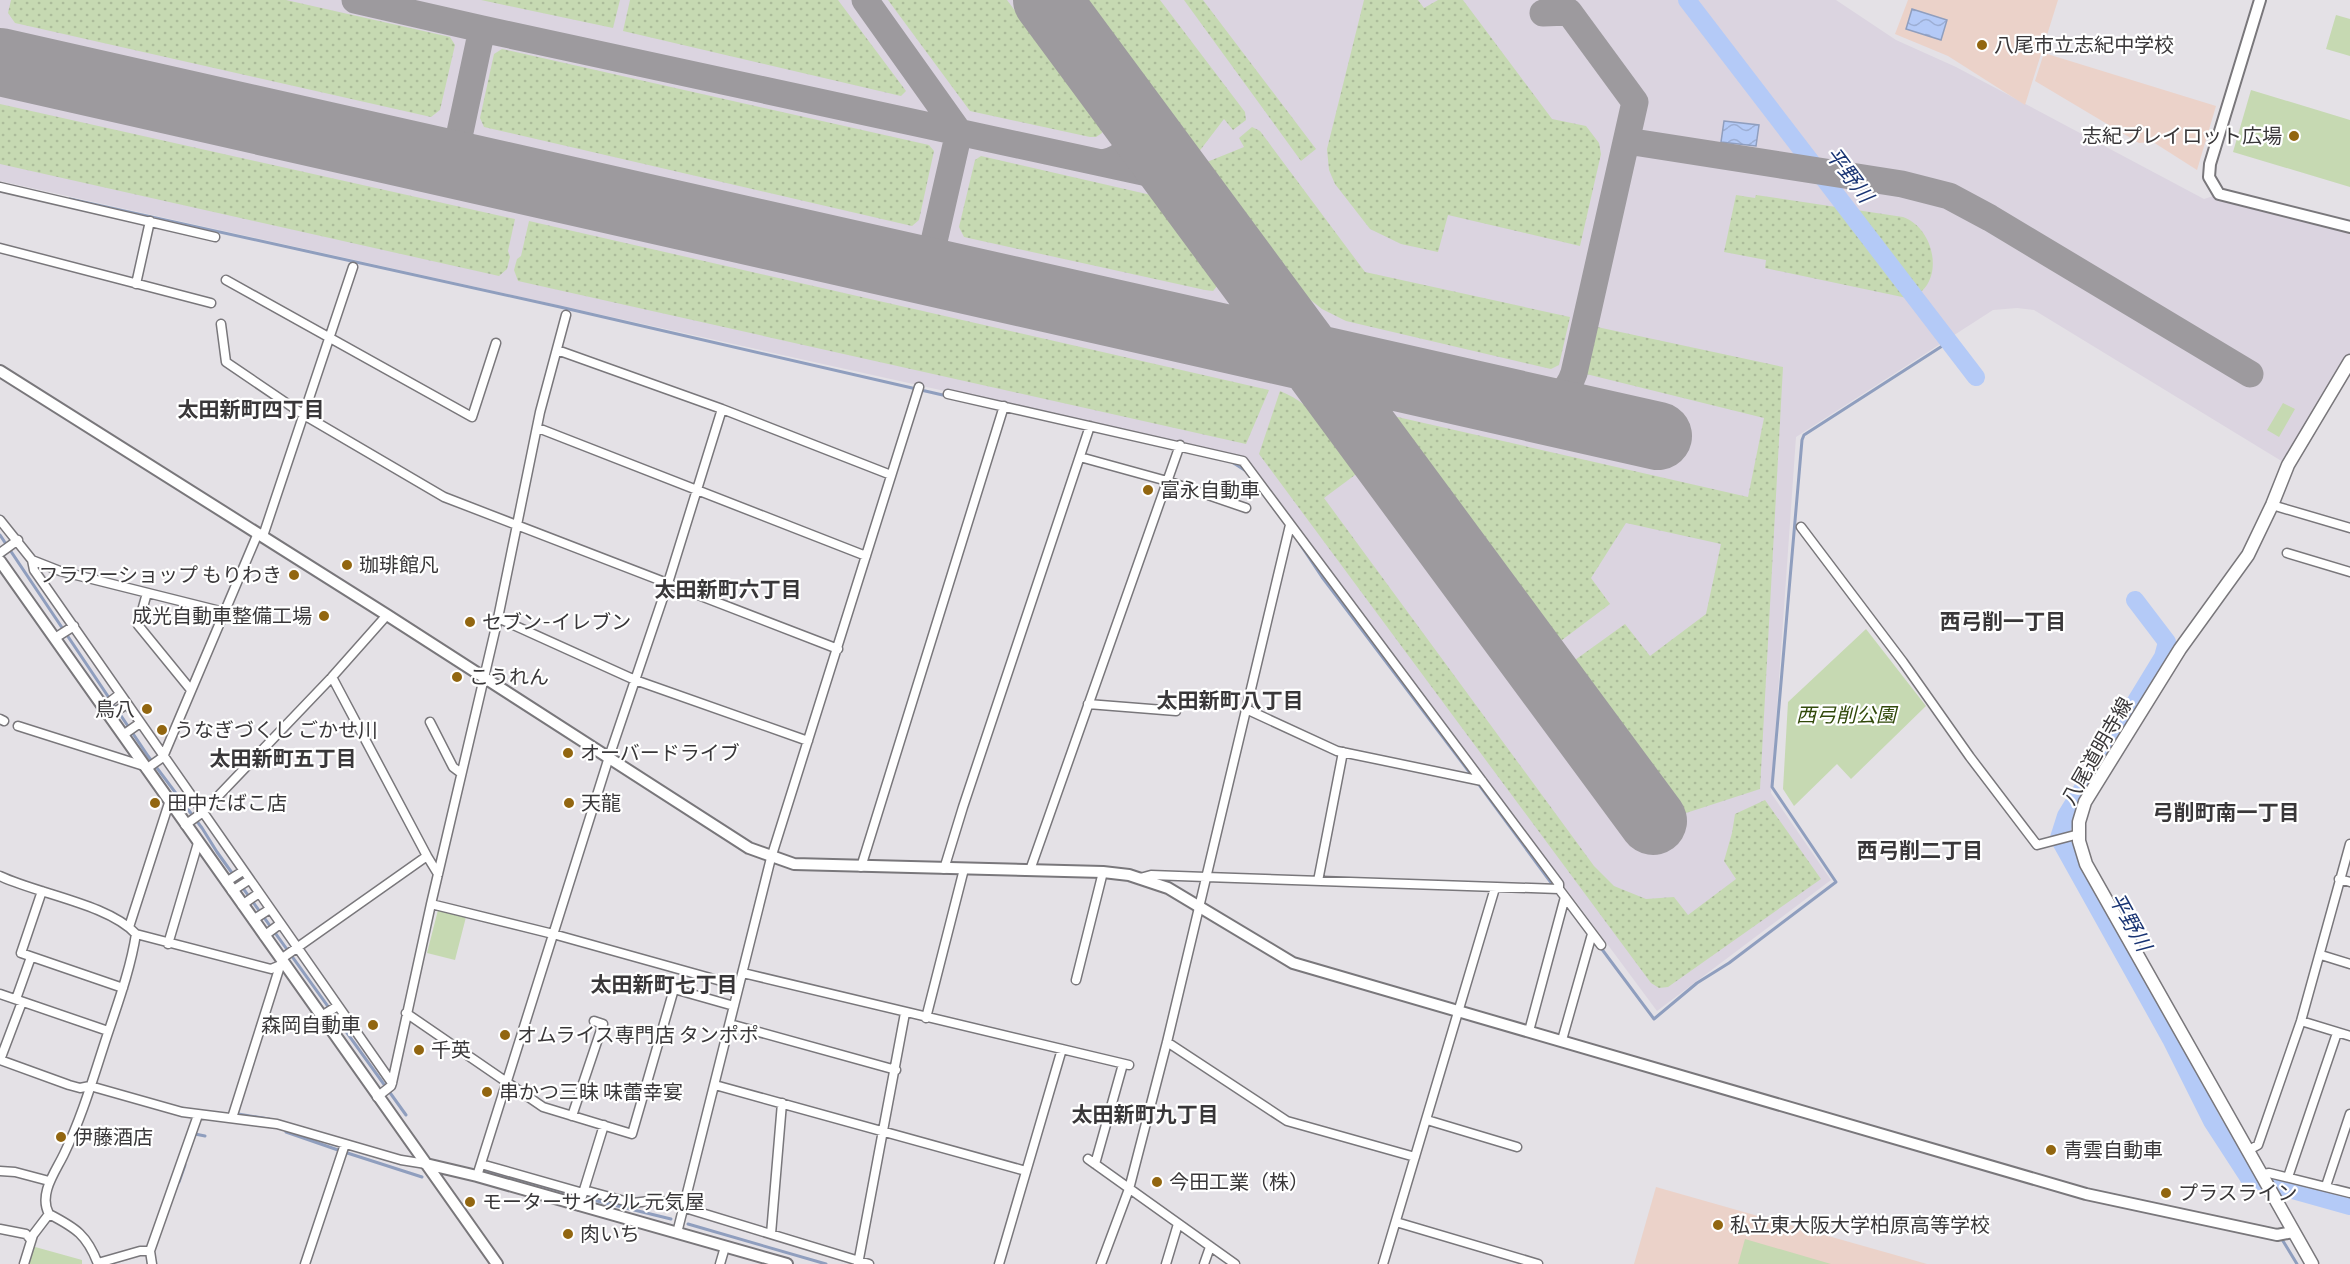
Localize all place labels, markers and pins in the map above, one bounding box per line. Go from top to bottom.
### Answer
place label: 八尾市立志紀中学校 [1994,33,2174,57]
marker: 八尾市立志紀中学校 [1975,38,1989,52]
place label: 志紀プレイロット広場 [2082,124,2282,148]
marker: 志紀プレイロット広場 [2287,129,2301,143]
place label: 富永自動車 [1160,478,1260,502]
marker: 富永自動車 [1141,483,1155,497]
place label: 珈琲館凡 [359,553,439,577]
marker: 珈琲館凡 [340,558,354,572]
place label: フラワーショップ もりわき [38,563,282,587]
marker: フラワーショップ もりわき [287,568,301,582]
place label: 成光自動車整備工場 [132,604,312,628]
marker: 成光自動車整備工場 [317,609,331,623]
place label: セブン-イレブン [482,610,631,634]
marker: セブン-イレブン [463,615,477,629]
place label: こうれん [469,665,549,689]
marker: こうれん [450,670,464,684]
place label: 鳥八 [95,697,135,721]
marker: 鳥八 [140,702,154,716]
place label: うなぎづくし ごかせ川 [174,718,378,742]
marker: うなぎづくし ごかせ川 [155,723,169,737]
place label: オーバードライブ [580,741,740,765]
marker: オーバードライブ [561,746,575,760]
place label: 田中たばこ店 [167,791,287,815]
place label: 天龍 [581,791,621,815]
marker: 田中たばこ店 [148,796,162,810]
marker: 天龍 [562,796,576,810]
place label: 森岡自動車 [261,1013,361,1037]
marker: 森岡自動車 [366,1018,380,1032]
place label: オムライス専門店 タンポポ [517,1023,759,1047]
marker: オムライス専門店 タンポポ [498,1028,512,1042]
place label: 千英 [431,1038,471,1062]
marker: 千英 [412,1043,426,1057]
place label: 串かつ三昧 味蕾幸宴 [499,1080,683,1104]
marker: 串かつ三昧 味蕾幸宴 [480,1085,494,1099]
place label: 伊藤酒店 [73,1125,153,1149]
marker: 伊藤酒店 [54,1130,68,1144]
place label: 青雲自動車 [2063,1138,2163,1162]
marker: 青雲自動車 [2044,1143,2058,1157]
place label: 今田工業（株） [1169,1170,1309,1194]
marker: 今田工業（株） [1150,1175,1164,1189]
place label: プラスライン [2178,1181,2298,1205]
marker: プラスライン [2159,1186,2173,1200]
place label: モーターサイクル 元気屋 [482,1190,705,1214]
marker: モーターサイクル 元気屋 [463,1195,477,1209]
place label: 私立東大阪大学柏原高等学校 [1730,1213,1990,1237]
marker: 私立東大阪大学柏原高等学校 [1711,1218,1725,1232]
place label: 肉いち [580,1222,640,1246]
marker: 肉いち [561,1227,575,1241]

